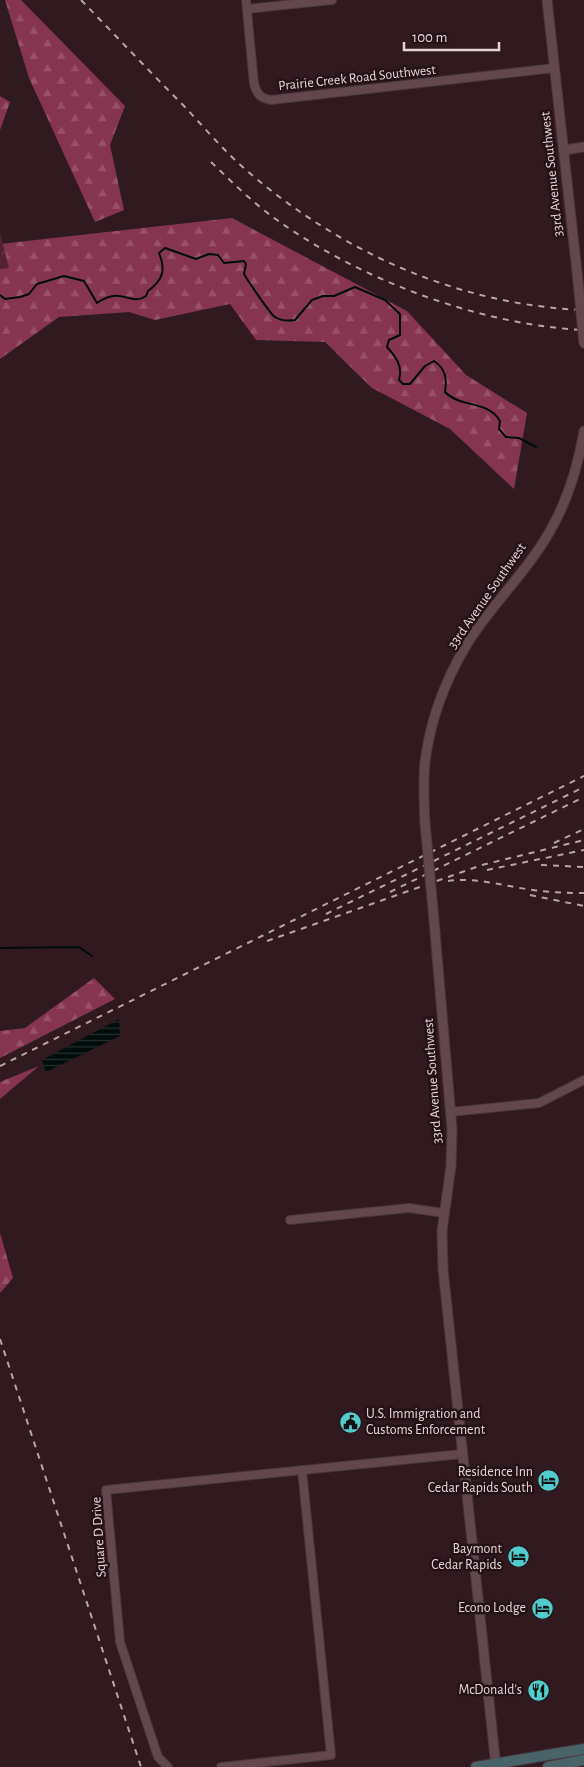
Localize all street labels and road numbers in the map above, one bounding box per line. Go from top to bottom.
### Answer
street label: Prairie Creek Road Southwest [277,63,437,93]
street label: 33rd Avenue Southwest [538,110,566,237]
street label: 33rd Avenue Southwest [445,540,529,652]
street label: 33rd Avenue Southwest [422,1017,444,1144]
street label: Square D Drive [89,1496,109,1578]

